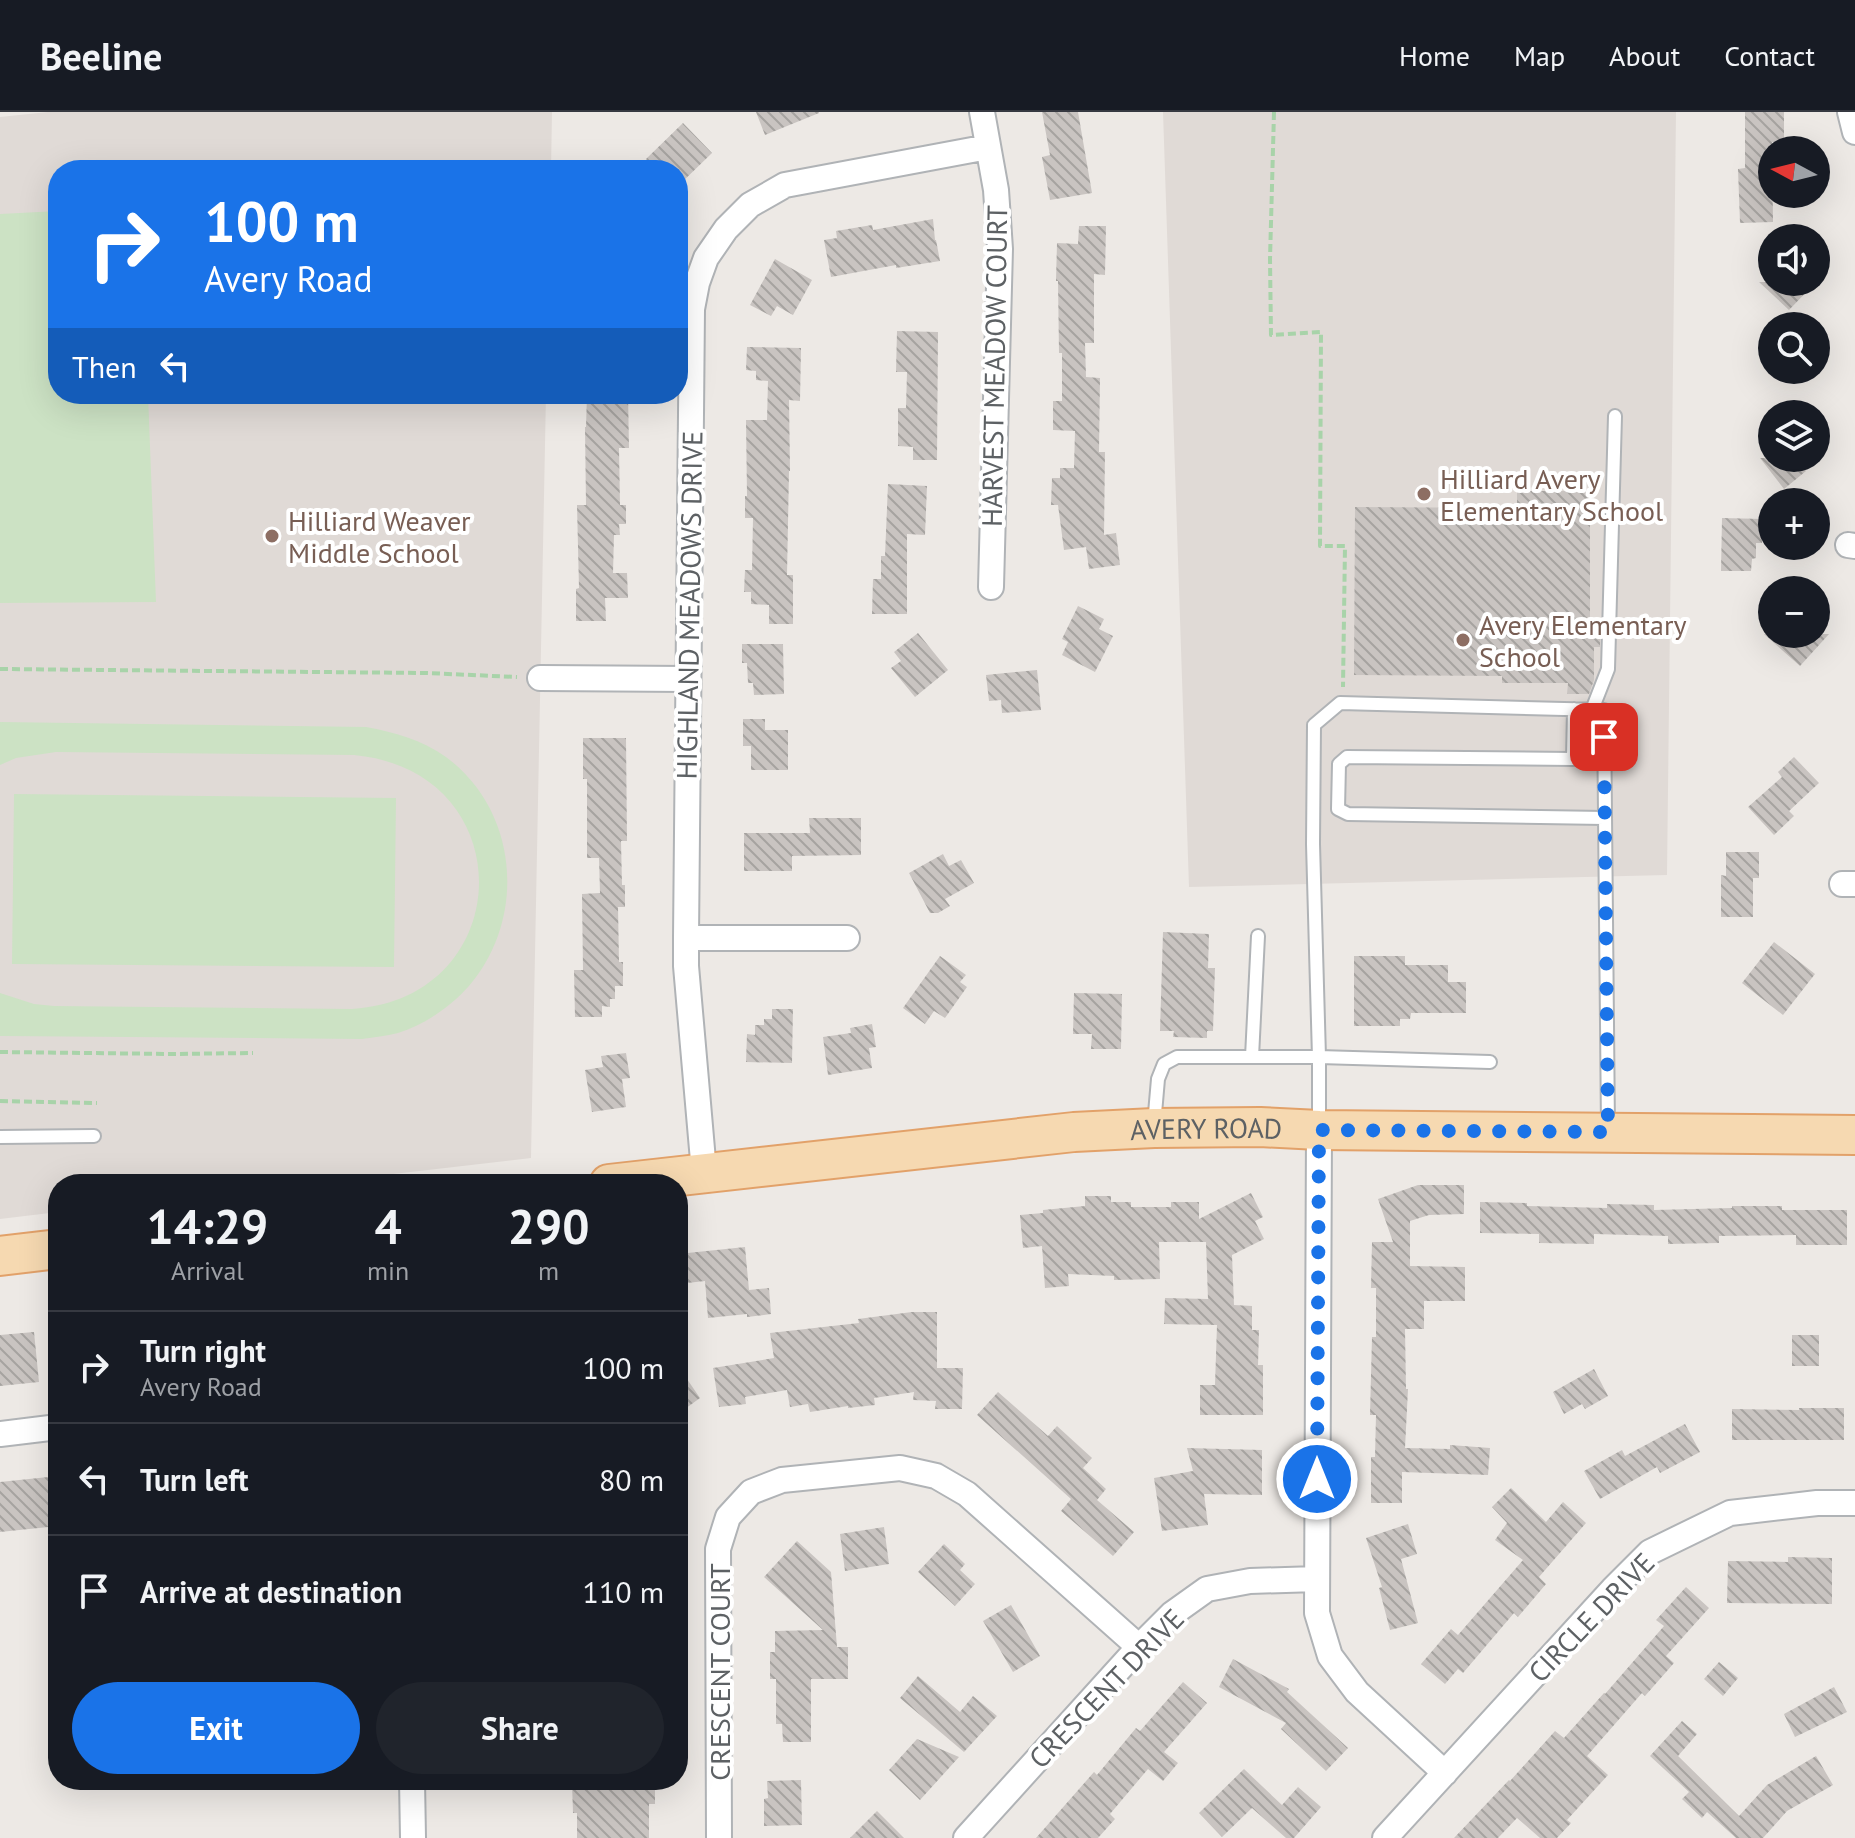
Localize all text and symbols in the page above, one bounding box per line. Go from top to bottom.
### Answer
text: Beeline [40,31,162,80]
text: Home [1399,37,1470,74]
text: Map [1514,37,1565,74]
text: About [1609,37,1680,74]
text: Contact [1724,37,1815,74]
north arrow [1758,136,1830,208]
map controls [1758,136,1830,648]
text: 100 m [204,185,359,257]
icon: right [72,192,176,296]
street label: HARVEST MEADOW COURT [973,204,1015,527]
button: sound [1758,224,1830,296]
text: Avery Road [204,255,373,302]
button: search [1758,312,1830,384]
icon: left [153,344,197,388]
text: Then [72,347,137,386]
button: layers [1758,400,1830,472]
street label: HIGHLAND MEADOWS DRIVE [667,430,711,780]
place label: Hilliard Avery Elementary School [1440,460,1663,529]
marker: Hilliard Avery Elementary School [1415,485,1433,503]
button: + [1758,488,1830,560]
place label: Hilliard Weaver Middle School [288,502,471,571]
marker: Hilliard Weaver Middle School [263,527,281,545]
button: − [1758,576,1830,648]
place label: Avery Elementary School [1479,606,1686,675]
marker: Avery Elementary School [1454,631,1472,649]
pin [1570,703,1638,771]
icon: arrive [1582,715,1626,759]
street label: AVERY ROAD [1129,1108,1283,1148]
text: 14:29 [147,1195,268,1257]
text: 4 [374,1195,402,1257]
text: 290 [508,1195,589,1257]
text: Arrival [171,1254,244,1287]
text: min [367,1254,409,1287]
text: m [538,1254,559,1287]
text: Turn right [140,1331,266,1370]
icon: right [72,1345,116,1389]
text: 100 m [583,1348,664,1387]
text: Avery Road [140,1370,262,1403]
position arrow [1275,1437,1359,1521]
icon: left [72,1457,116,1501]
text: Turn left [140,1460,248,1499]
text: 80 m [599,1460,664,1499]
street label: CIRCLE DRIVE [1520,1544,1662,1690]
street label: CRESCENT COURT [701,1563,738,1781]
icon: arrive [72,1569,116,1613]
text: Arrive at destination [140,1572,402,1611]
text: 110 m [583,1572,664,1611]
street label: CRESCENT DRIVE [1020,1600,1192,1776]
button: Exit [72,1682,360,1774]
button: Share [376,1682,664,1774]

